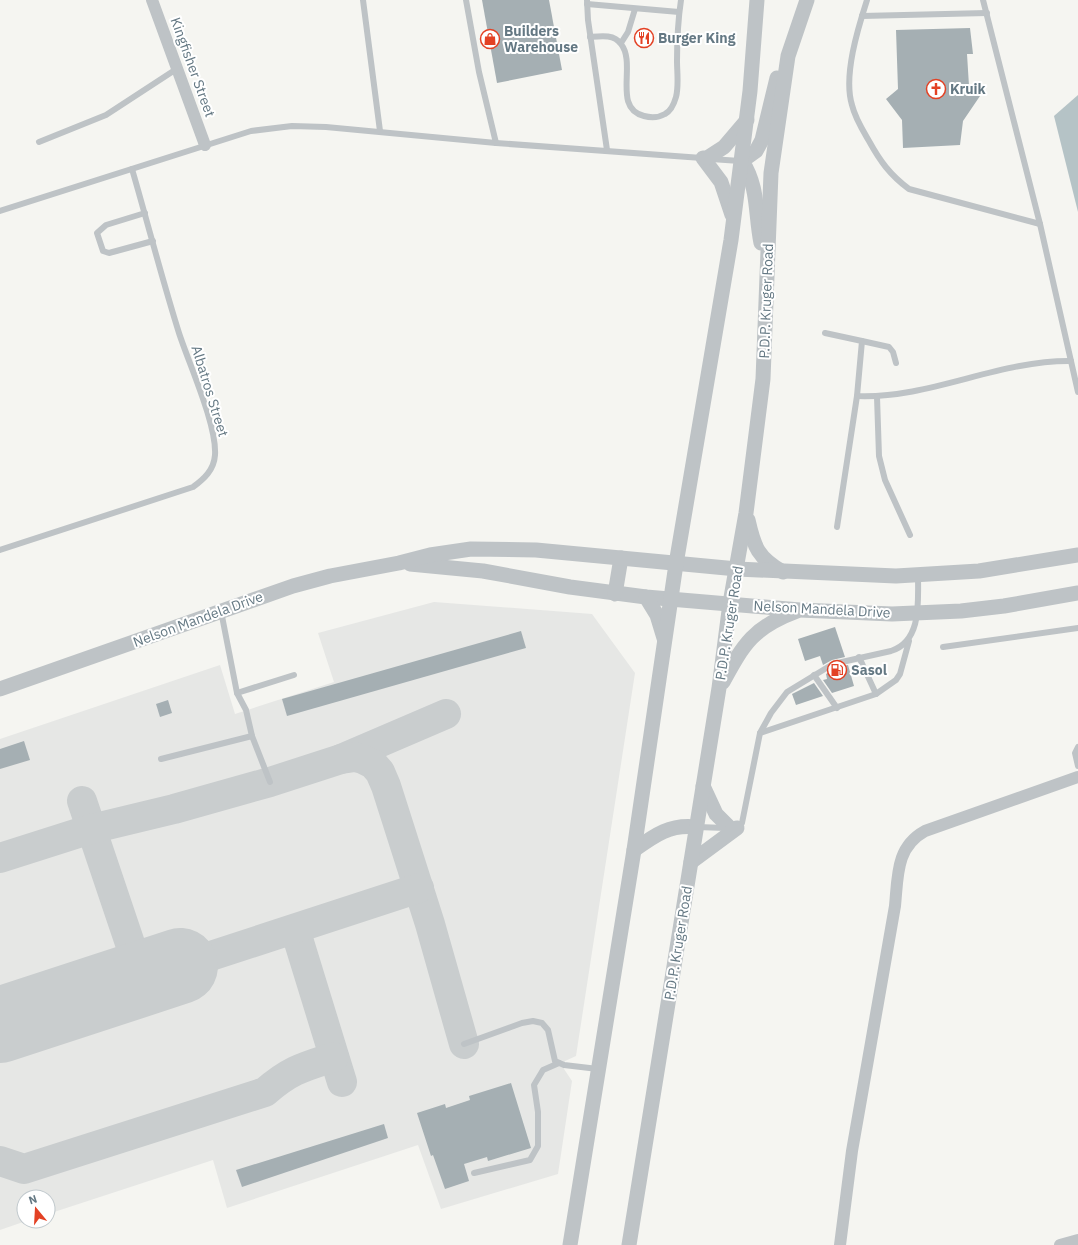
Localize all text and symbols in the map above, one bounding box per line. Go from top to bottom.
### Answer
street label: Kingfisher Street [167,15,219,119]
place label: Builders Warehouse [504,22,578,56]
restaurant icon: Burger King [633,27,655,49]
shop icon: Builders Warehouse [479,28,501,50]
place label: Burger King [658,29,736,47]
church icon: Kruik [925,78,947,100]
place label: Kruik [950,80,987,98]
street label: P.D.P. Kruger Road [755,243,777,359]
street label: Albatros Street [188,343,232,439]
street label: P.D.P. Kruger Road [711,565,747,681]
street label: Nelson Mandela Drive [131,587,266,651]
street label: Nelson Mandela Drive [753,596,891,622]
fuel station icon: Sasol [826,659,848,681]
place label: Sasol [851,661,887,679]
street label: P.D.P. Kruger Road [660,885,696,1001]
north arrow [16,1189,56,1229]
text: N [27,1192,39,1207]

